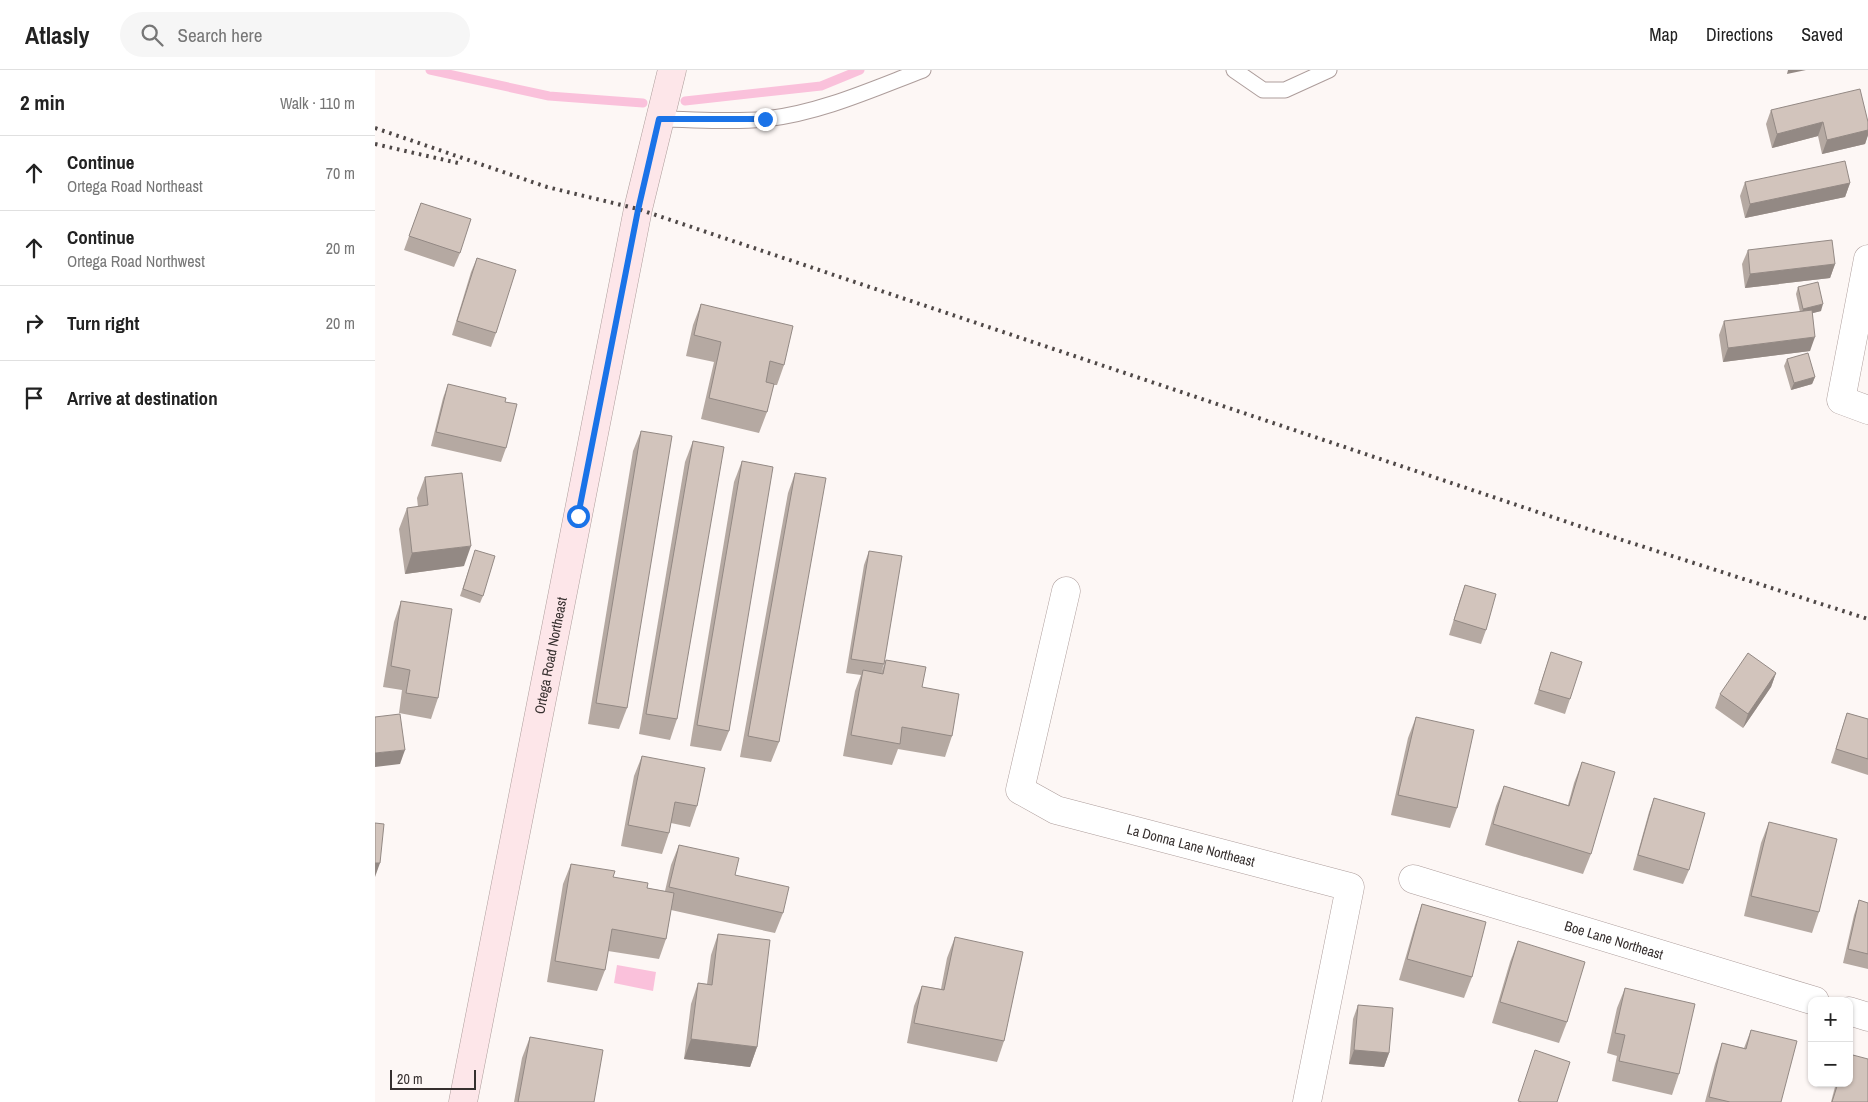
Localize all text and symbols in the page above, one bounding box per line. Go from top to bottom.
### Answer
search box [120,12,470,57]
text: Atlasly [25,19,90,51]
icon: search [138,21,166,49]
text: Search here [178,22,262,48]
text: Map [1649,22,1678,47]
text: Directions [1706,22,1773,47]
text: Saved [1801,22,1843,47]
text: 2 min [20,88,65,117]
text: Walk · 110 m [280,92,355,114]
route end [754,108,777,131]
text: Continue [67,149,135,175]
icon: ahead [20,159,48,187]
text: 70 m [326,162,355,184]
text: Ortega Road Northeast [67,175,203,197]
text: Continue [67,224,135,250]
icon: ahead [20,234,48,262]
text: 20 m [326,237,355,259]
text: Ortega Road Northwest [67,250,205,272]
icon: right [20,309,48,337]
text: Turn right [67,310,139,336]
text: 20 m [326,312,355,334]
icon: arrive [20,384,48,412]
text: Arrive at destination [67,385,218,411]
route start [567,505,590,528]
street label: Ortega Road Northeast [530,595,571,716]
street label: La Donna Lane Northeast [1125,820,1257,871]
street label: Boe Lane Northeast [1562,917,1665,963]
map controls [1808,997,1853,1087]
button: + [1808,997,1853,1042]
button: − [1808,1042,1853,1087]
scale bar [390,1067,476,1090]
text: 20 m [397,1070,423,1088]

